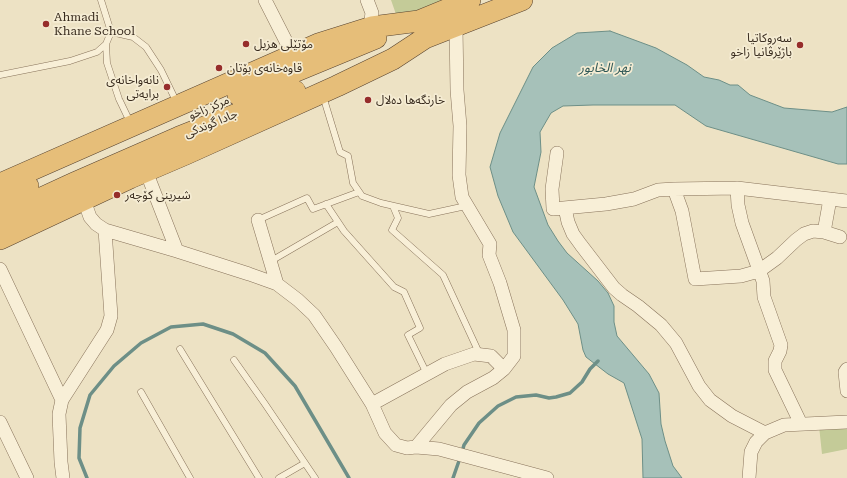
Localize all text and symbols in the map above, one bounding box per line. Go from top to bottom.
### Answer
place label: Ahmadi Khane School [54,10,135,38]
marker: Ahmadi Khane School [41,19,51,29]
place label: سه‌روكاتيا باژێرڤانيا زاخو [730,31,792,59]
place label: مۆتێلی هزیل [254,37,313,51]
marker: مۆتێلی هزیل [241,39,251,49]
marker: سه‌روكاتيا باژێرڤانيا زاخو [795,40,805,50]
water label: نهر الخابور [579,60,631,76]
place label: قاوەخانەی بۆتان [227,61,302,75]
marker: قاوەخانەی بۆتان [214,63,224,73]
place label: نانەواخانەی برایەتی [106,73,159,101]
marker: نانەواخانەی برایەتی [162,82,172,92]
street label: مركز زاخو [186,93,232,123]
place label: خارنگەها دەلال [376,93,445,107]
marker: خارنگەها دەلال [363,95,373,105]
street label: جادا گوندکی [182,107,240,141]
place label: شیرینی کۆچەر [125,188,191,202]
marker: شیرینی کۆچەر [112,190,122,200]

